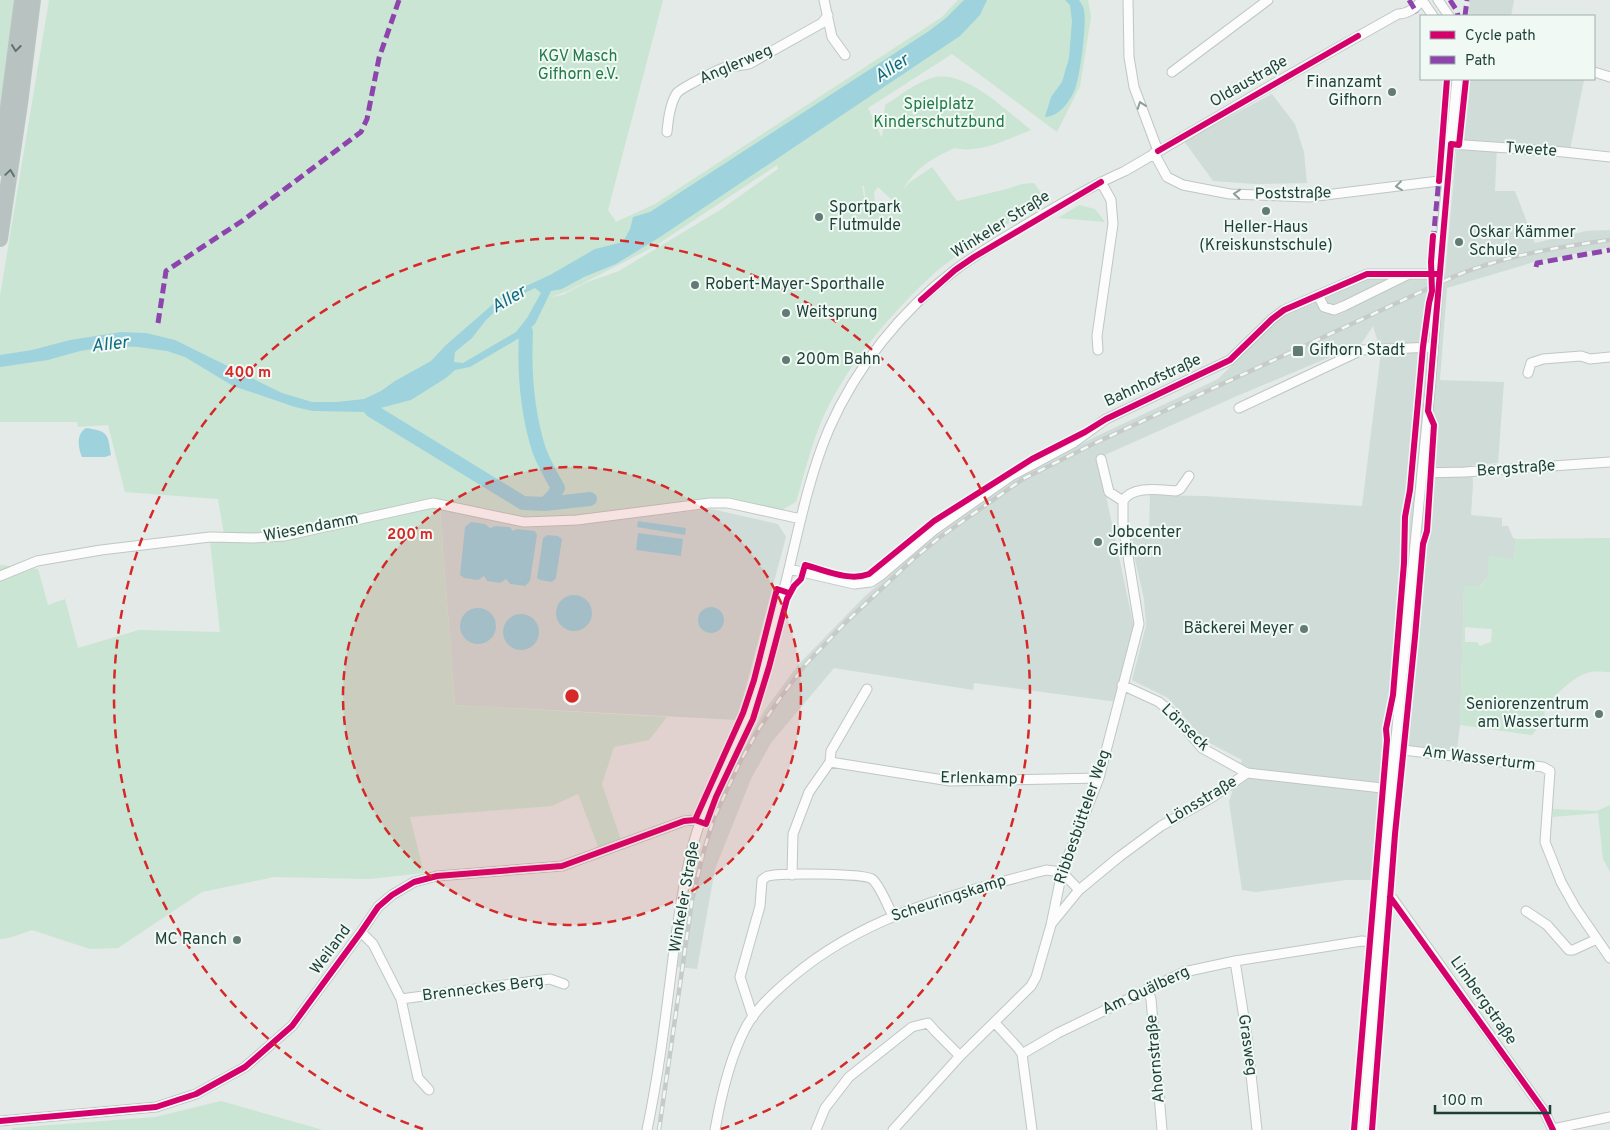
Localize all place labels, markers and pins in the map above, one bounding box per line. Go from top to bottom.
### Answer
place label: Finanzamt Gifhorn [1306,73,1382,111]
marker: Finanzamt Gifhorn [1386,86,1398,98]
place label: Sportpark Flutmulde [829,198,901,236]
marker: Heller-Haus (Kreiskunstschule) [1260,205,1272,217]
marker: Sportpark Flutmulde [813,211,825,223]
place label: Heller-Haus (Kreiskunstschule) [1199,218,1333,256]
place label: Oskar Kämmer Schule [1469,223,1576,261]
marker: Oskar Kämmer Schule [1453,236,1465,248]
place label: Robert-Mayer-Sporthalle [705,275,885,295]
marker: Robert-Mayer-Sporthalle [689,279,701,291]
place label: Weitsprung [796,303,878,323]
marker: Weitsprung [780,307,792,319]
place label: Gifhorn Stadt [1309,341,1405,361]
marker: Gifhorn Stadt [1291,344,1305,358]
place label: 200m Bahn [796,350,881,370]
marker: 200m Bahn [780,354,792,366]
place label: Jobcenter Gifhorn [1108,523,1181,561]
marker: Jobcenter Gifhorn [1092,536,1104,548]
place label: Bäckerei Meyer [1183,619,1294,639]
marker: Bäckerei Meyer [1298,623,1310,635]
centre of rings [563,687,581,705]
place label: Seniorenzentrum am Wasserturm [1466,695,1589,733]
marker: Seniorenzentrum am Wasserturm [1593,708,1605,720]
place label: MC Ranch [155,930,227,950]
marker: MC Ranch [231,934,243,946]

